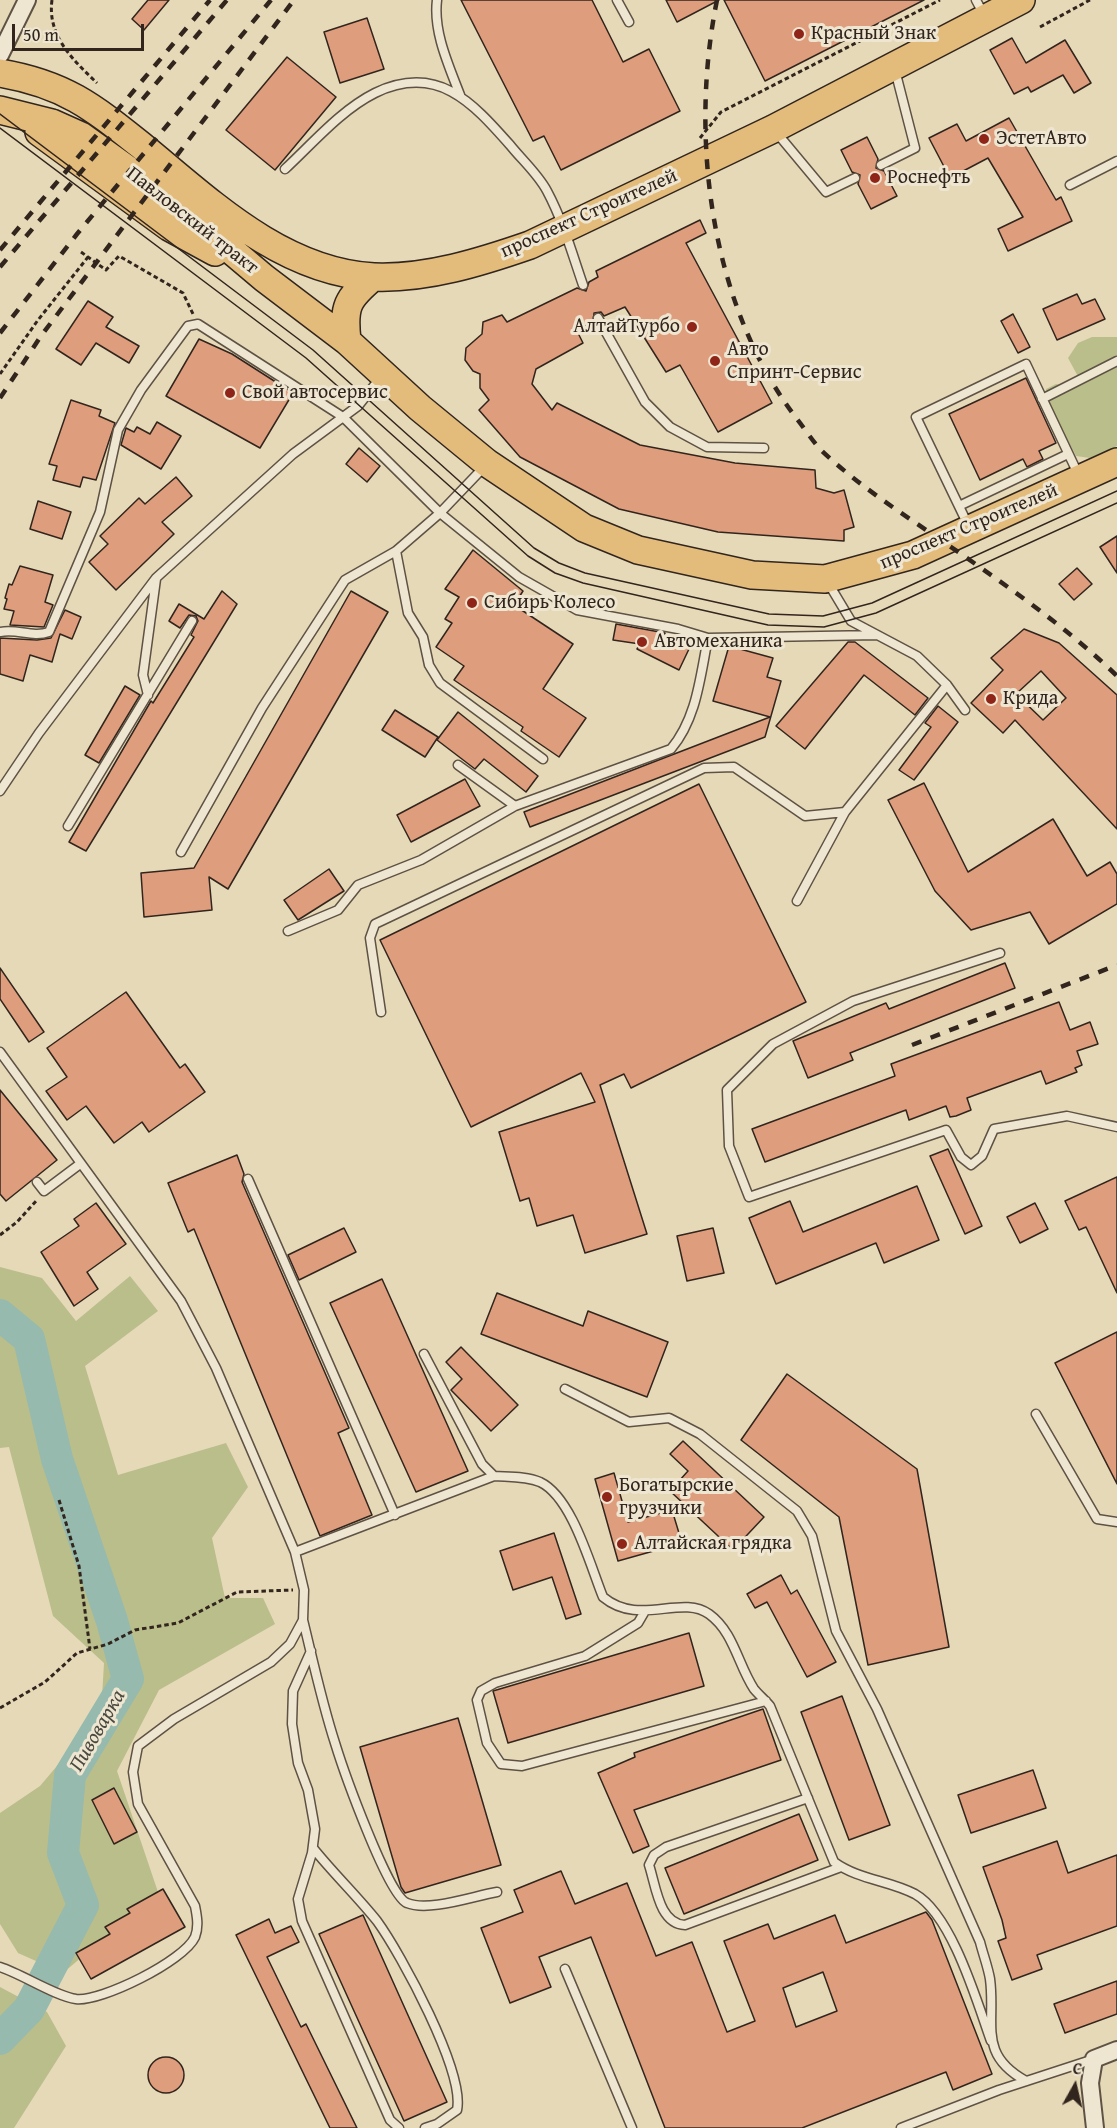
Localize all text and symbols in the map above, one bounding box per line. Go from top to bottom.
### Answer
scale bar [15,12,147,50]
text: 50 m [23,21,59,48]
place label: Красный Знак [811,22,936,46]
marker: Красный Знак [792,27,806,41]
place label: ЭстетАвто [996,127,1087,151]
marker: ЭстетАвто [977,132,991,146]
street label: Павловский тракт [121,162,263,280]
street label: проспект Строителей [497,164,681,264]
place label: Роснефть [887,166,970,190]
marker: Роснефть [868,171,882,185]
place label: АлтайТурбо [573,315,680,339]
marker: АлтайТурбо [685,320,699,334]
place label: Авто Спринт-Сервис [727,338,862,385]
marker: Авто Спринт-Сервис [708,354,722,368]
place label: Свой автосервис [242,381,388,405]
marker: Свой автосервис [223,386,237,400]
street label: проспект Строителей [876,479,1062,575]
place label: Сибирь Колесо [484,591,615,615]
marker: Сибирь Колесо [465,596,479,610]
place label: Автомеханика [654,630,783,654]
marker: Автомеханика [635,635,649,649]
place label: Крида [1003,687,1058,711]
marker: Крида [984,692,998,706]
place label: Богатырские грузчики [619,1474,734,1521]
marker: Богатырские грузчики [600,1490,614,1504]
place label: Алтайская грядка [634,1532,792,1556]
marker: Алтайская грядка [615,1537,629,1551]
water label: Пивоварка [65,1686,131,1776]
north arrow [1045,2056,1105,2116]
text: С [1071,2056,1084,2081]

